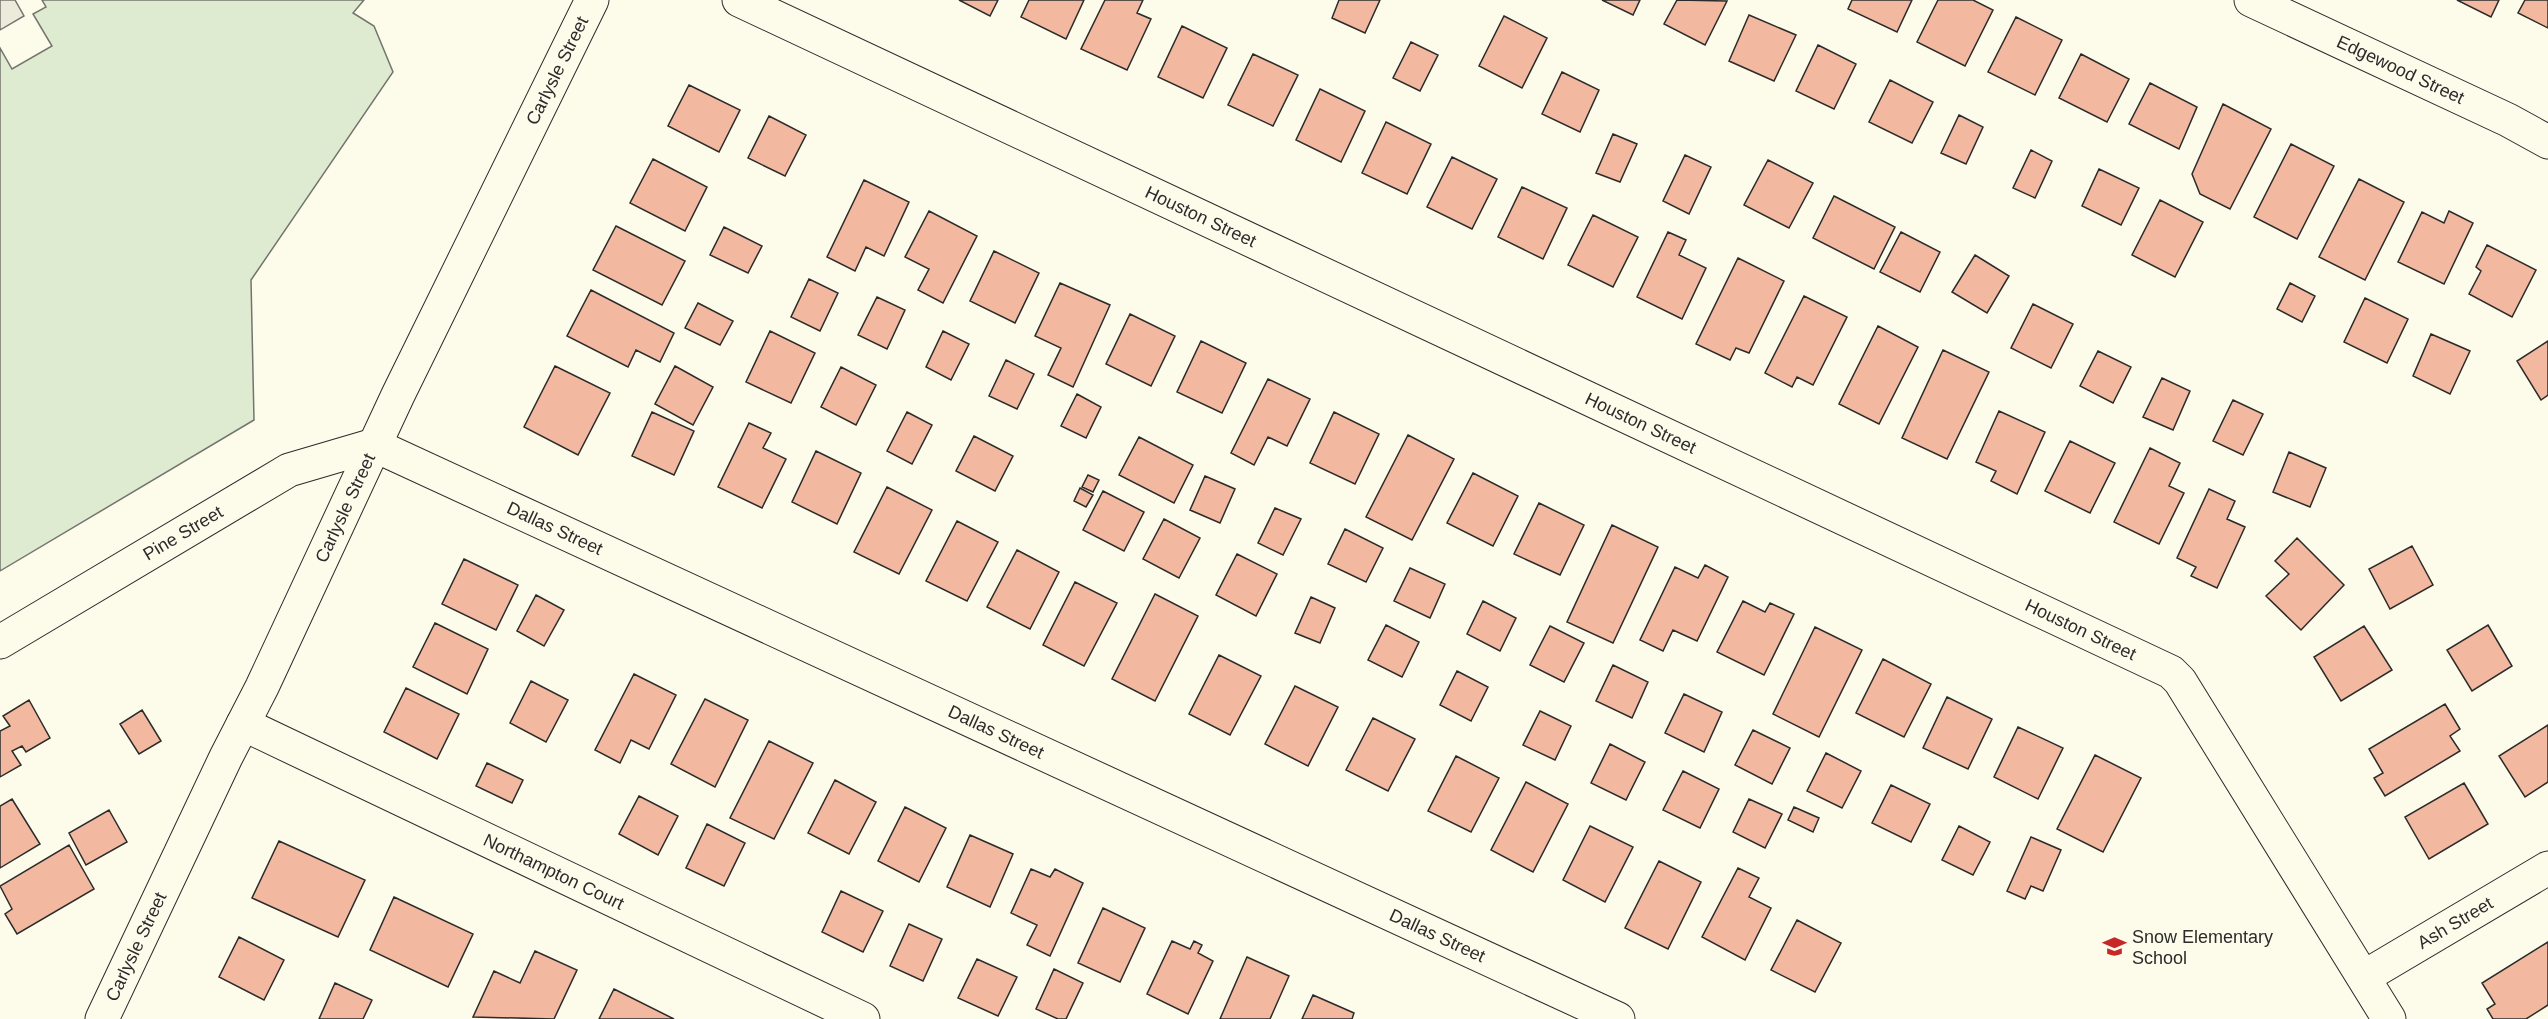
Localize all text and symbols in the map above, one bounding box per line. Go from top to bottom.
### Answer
street label: Carlysle Street [522,13,592,128]
street label: Edgewood Street [2334,32,2467,108]
street label: Houston Street [1142,182,1259,251]
street label: Houston Street [1582,389,1699,458]
street label: Carlysle Street [311,450,379,566]
street label: Dallas Street [504,498,606,559]
street label: Pine Street [140,502,226,564]
street label: Houston Street [2022,595,2139,664]
street label: Dallas Street [945,701,1047,763]
street label: Northampton Court [480,830,627,914]
street label: Carlysle Street [102,889,171,1004]
street label: Ash Street [2414,893,2496,953]
street label: Dallas Street [1386,905,1488,966]
place label: Snow Elementary School [2132,927,2273,968]
school or university icon: Snow Elementary School [2101,934,2127,960]

